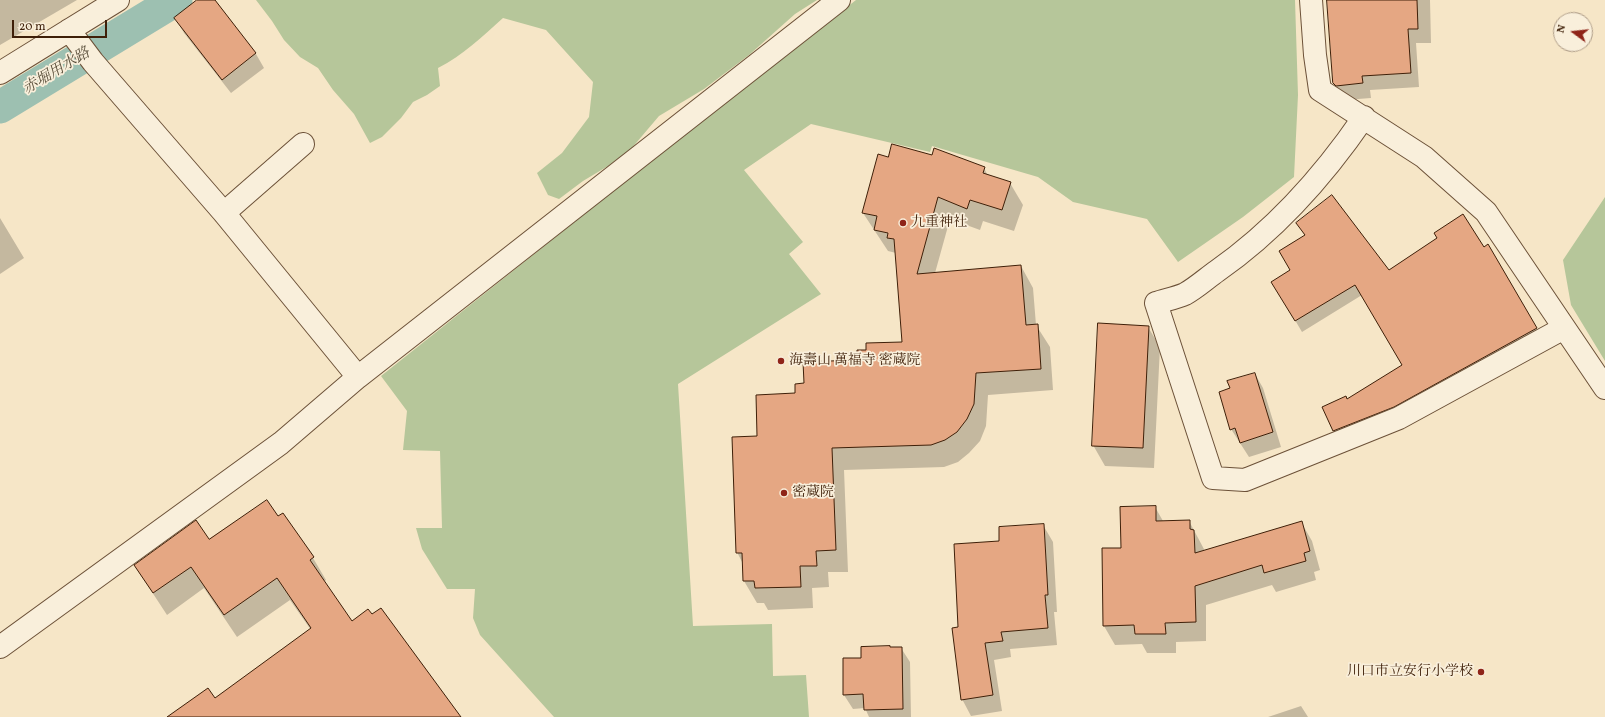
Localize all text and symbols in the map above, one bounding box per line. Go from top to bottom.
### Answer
scale bar [14,12,109,38]
north arrow [1553,12,1593,52]
text: 20 m [19,19,46,35]
text: N [1554,23,1570,35]
water label: 赤堀用水路 [20,45,94,99]
place label: 九重神社 [911,215,967,231]
marker: 九重神社 [898,218,908,228]
place label: 海壽山 萬福寺 密蔵院 [789,353,921,369]
marker: 海壽山 萬福寺 密蔵院 [776,356,786,366]
place label: 密蔵院 [792,485,834,501]
marker: 密蔵院 [779,488,789,498]
place label: 川口市立安行小学校 [1347,664,1473,680]
marker: 川口市立安行小学校 [1476,667,1486,677]

